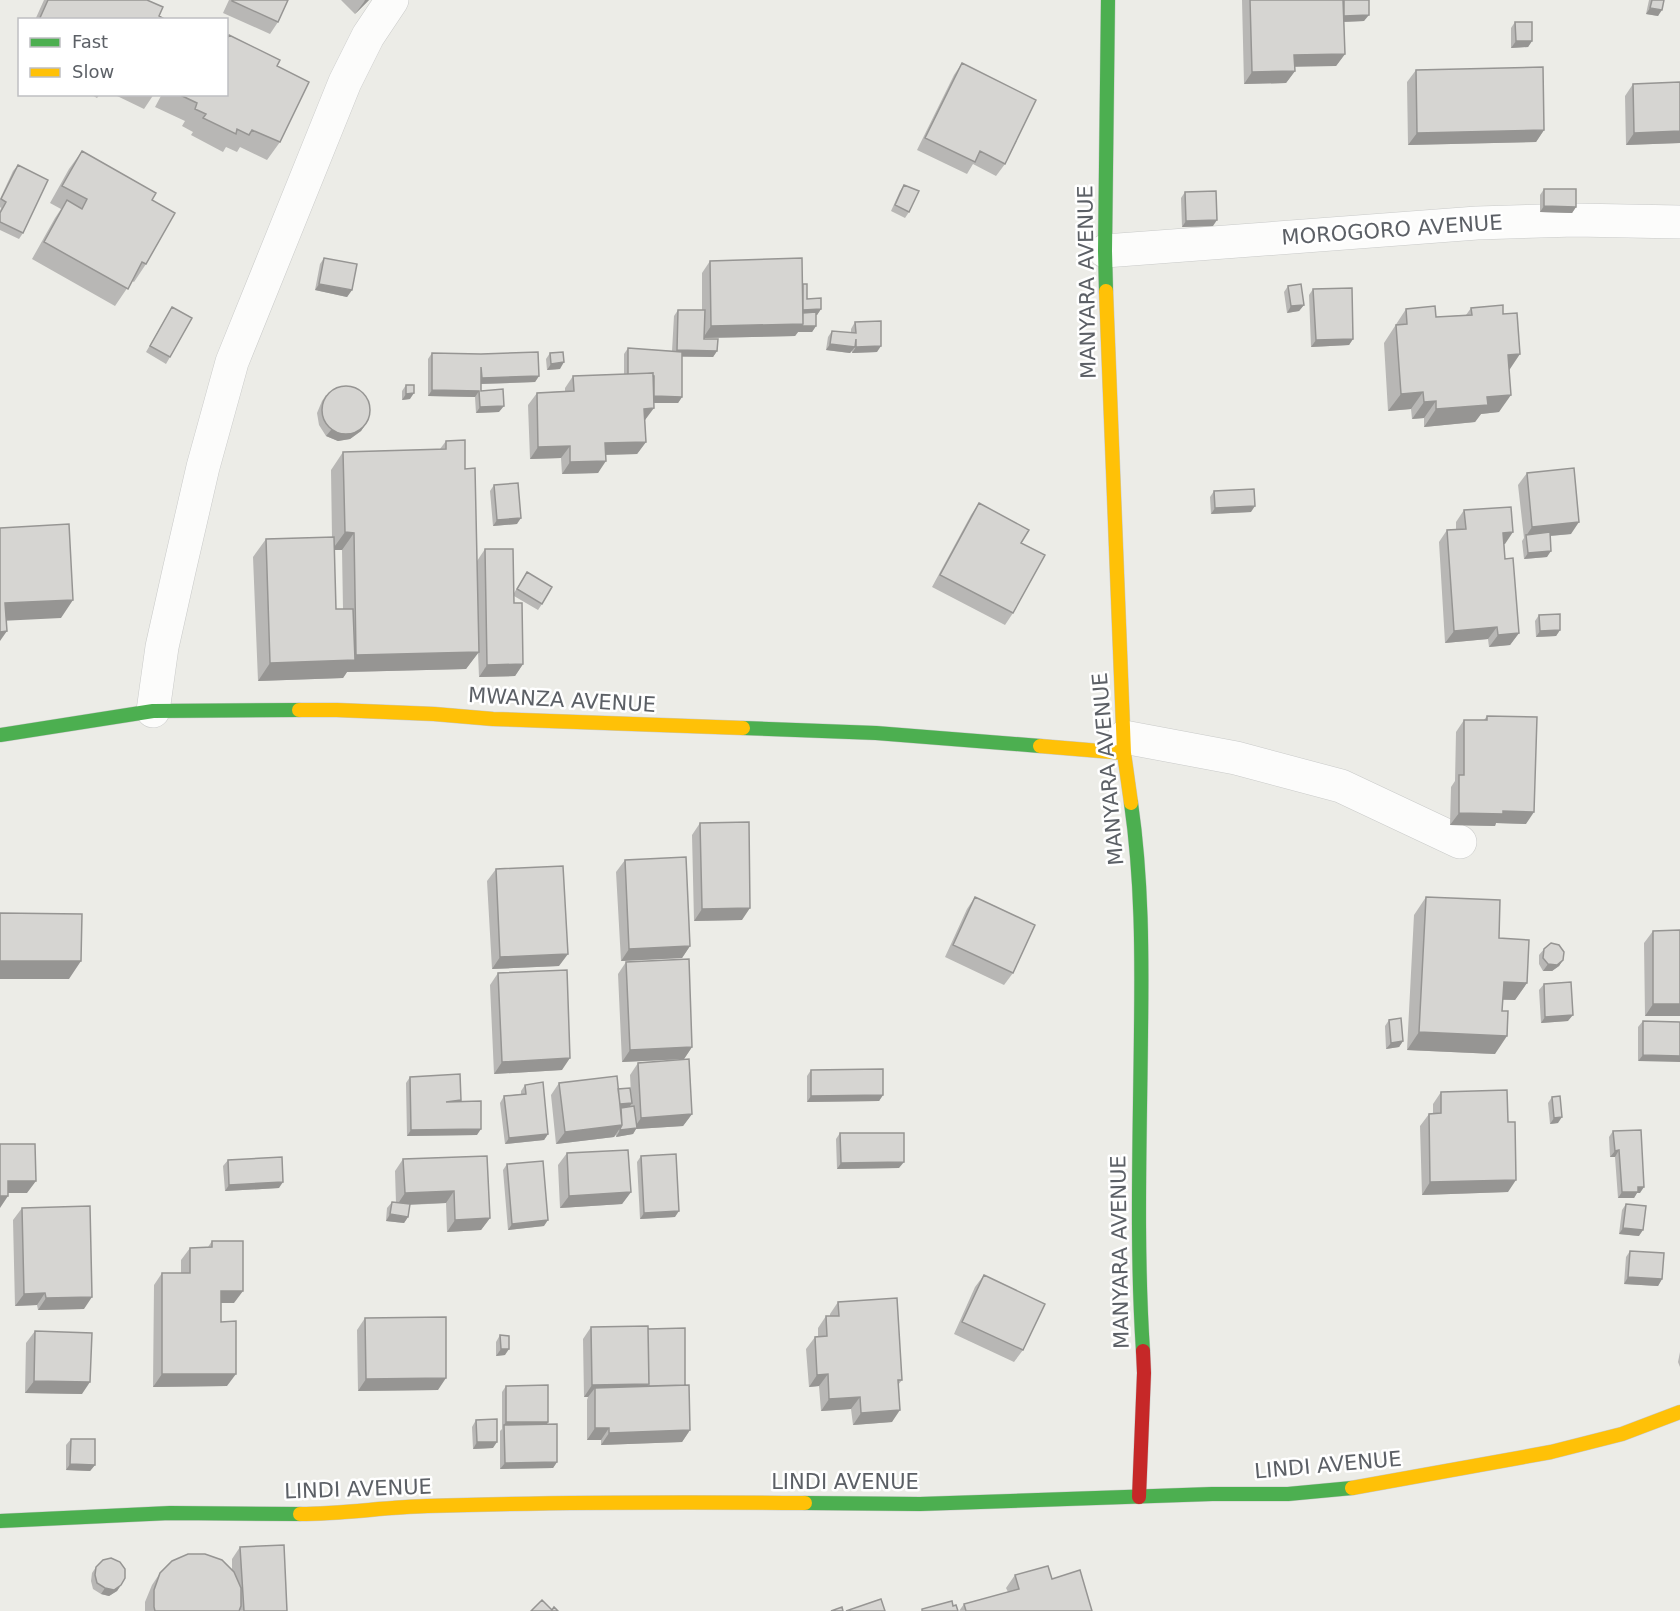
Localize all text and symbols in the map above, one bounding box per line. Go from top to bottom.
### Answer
legend [18,18,228,96]
text: Fast [72,31,108,52]
text: Slow [72,61,114,82]
street label: MANYARA AVENUE [1073,185,1101,379]
street label: MOROGORO AVENUE [1281,210,1503,250]
street label: MANYARA AVENUE [1088,672,1128,866]
street label: MWANZA AVENUE [467,683,657,717]
street label: MANYARA AVENUE [1106,1155,1134,1349]
street label: LINDI AVENUE [1253,1447,1403,1483]
street label: LINDI AVENUE [771,1470,919,1494]
street label: LINDI AVENUE [284,1474,432,1504]

